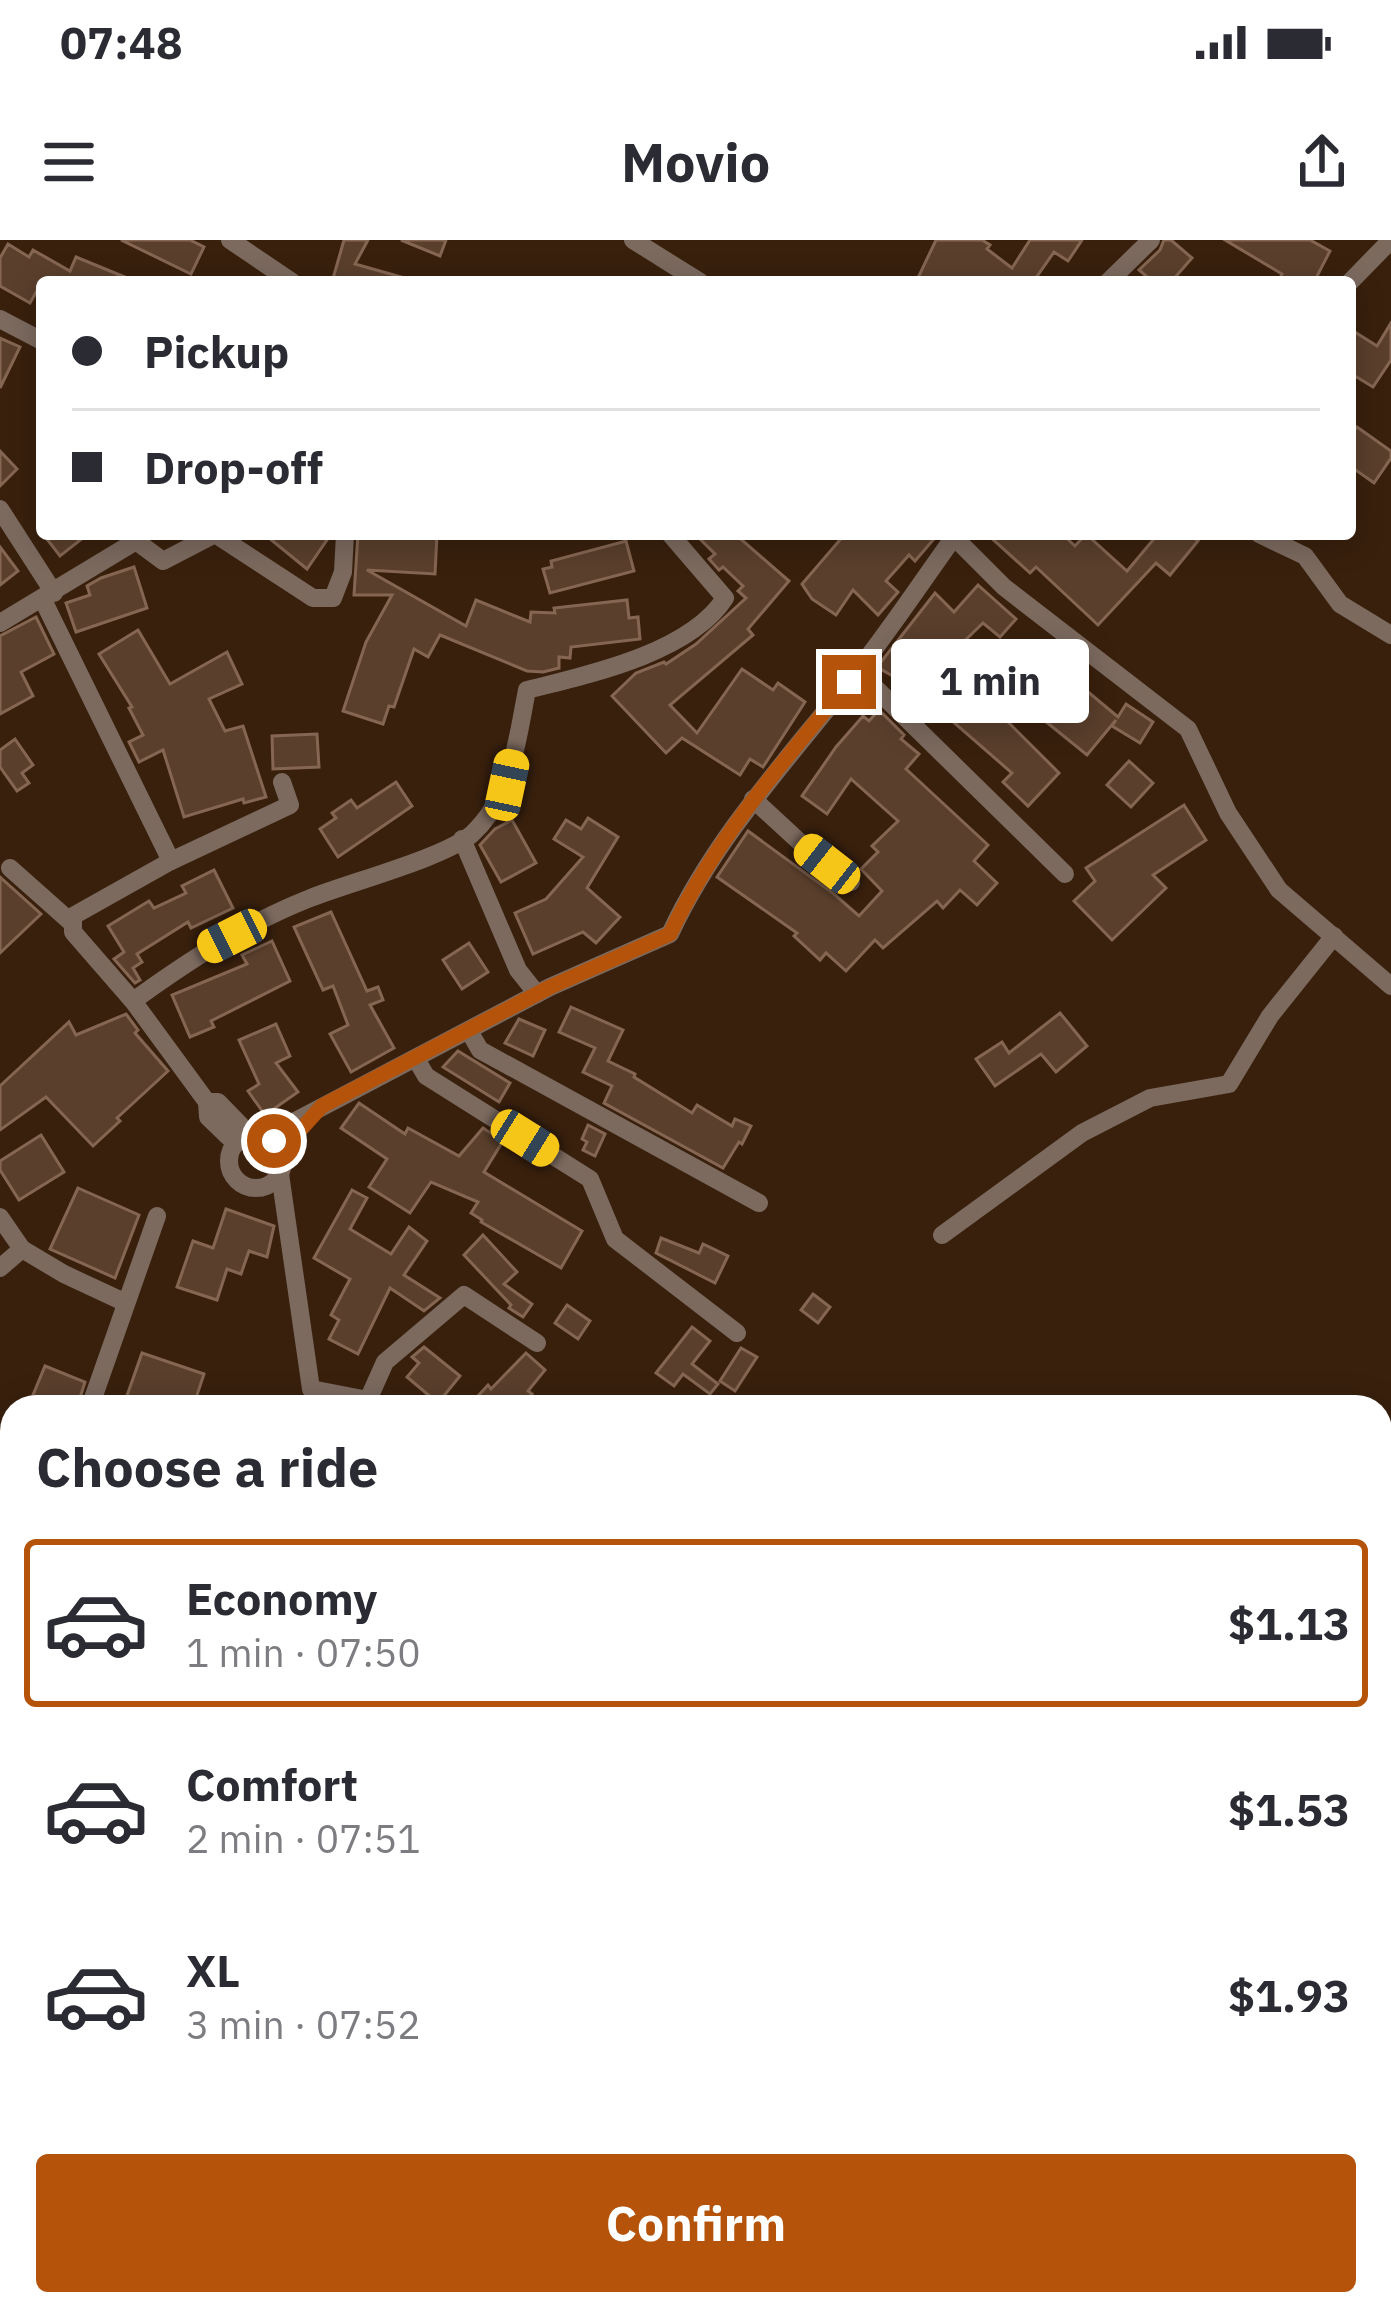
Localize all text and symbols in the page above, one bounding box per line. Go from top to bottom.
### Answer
text: 07:48 [60,13,183,71]
text: Movio [621,127,770,197]
icon: menu [36,129,102,195]
icon: share [1289,129,1355,195]
text: Pickup [144,322,289,380]
text: Drop-off [144,438,323,496]
callout: 1 min [891,640,1089,724]
route end [822,655,876,709]
text: 1 min [939,655,1041,706]
car [482,746,532,824]
car [788,828,866,900]
car [192,904,272,968]
car [485,1104,565,1172]
route start [247,1114,301,1168]
text: Choose a ride [36,1432,378,1502]
icon: car [42,1569,150,1677]
text: Economy [186,1569,377,1627]
text: $1.13 [1228,1594,1350,1652]
text: 1 min · 07:50 [186,1627,421,1678]
icon: car [42,1755,150,1863]
text: Comfort [186,1755,358,1813]
text: $1.53 [1228,1780,1350,1838]
text: 2 min · 07:51 [186,1813,421,1864]
icon: car [42,1941,150,2049]
text: XL [186,1941,240,1999]
text: $1.93 [1228,1966,1350,2024]
text: 3 min · 07:52 [186,1999,421,2050]
button: Confirm [36,2154,1356,2292]

